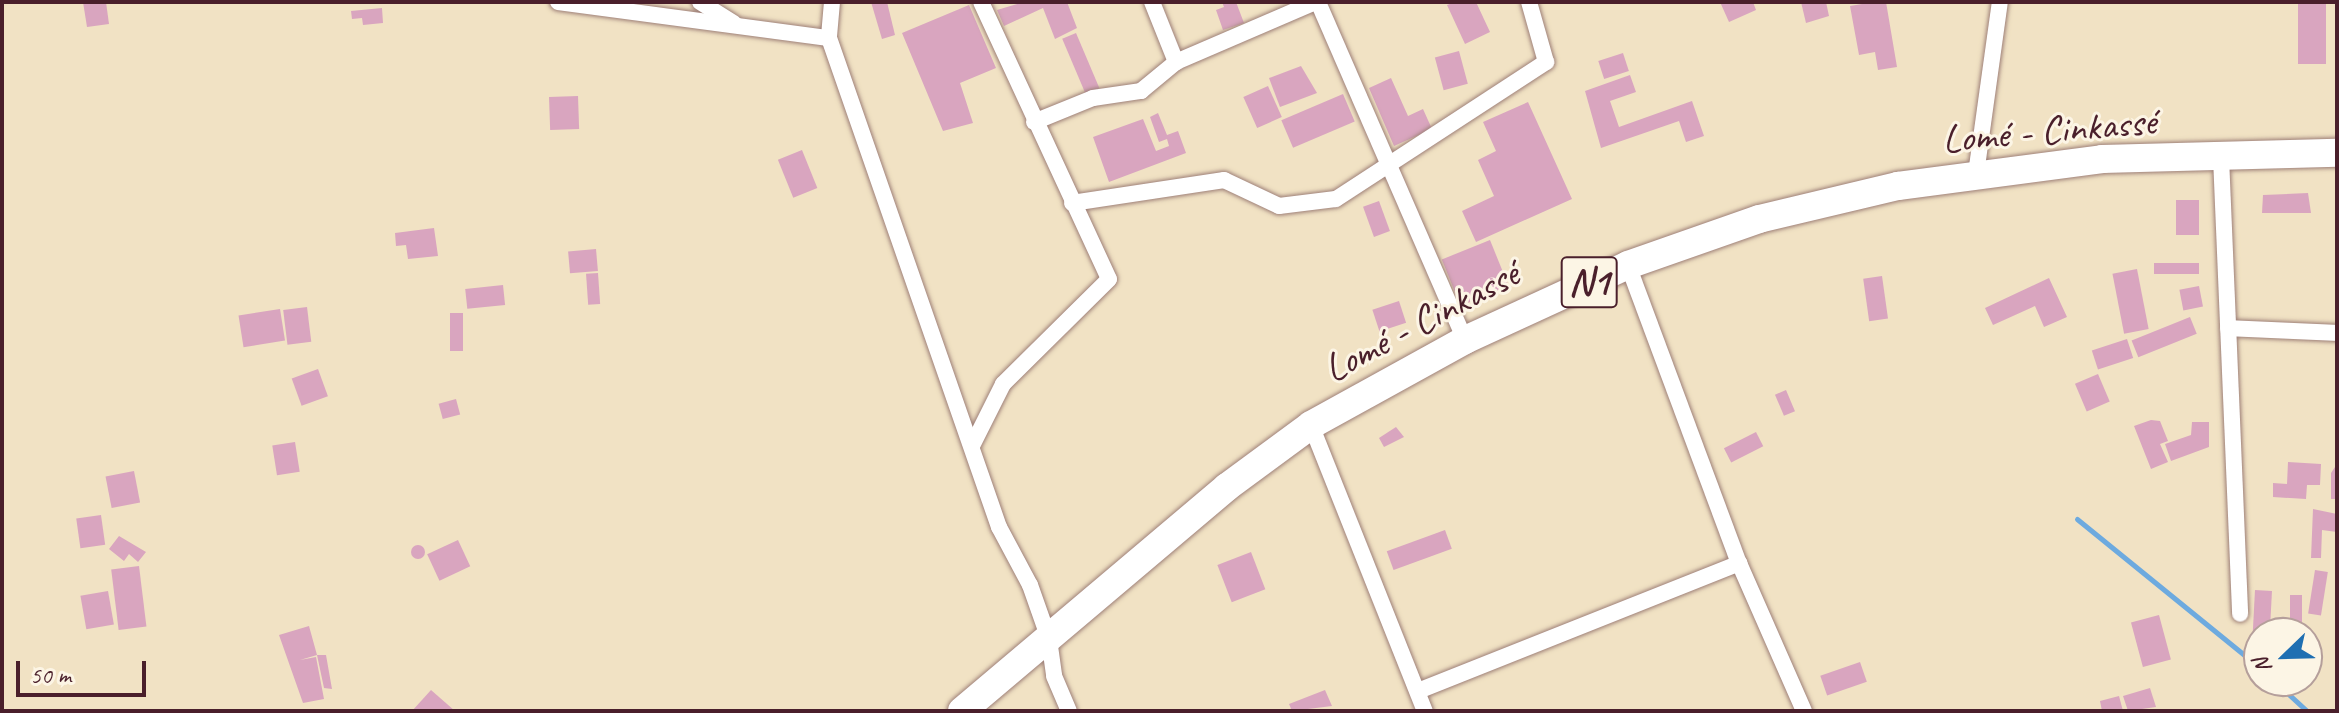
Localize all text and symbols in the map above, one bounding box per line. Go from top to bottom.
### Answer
street label: Lomé - Cinkassé [1940,97,2158,163]
road number: N1 [1559,248,1619,316]
street label: Lomé - Cinkassé [1315,250,1527,392]
north arrow [2243,617,2323,697]
scale bar [20,645,150,695]
text: N [2247,654,2278,677]
text: 50 m [30,660,71,690]

